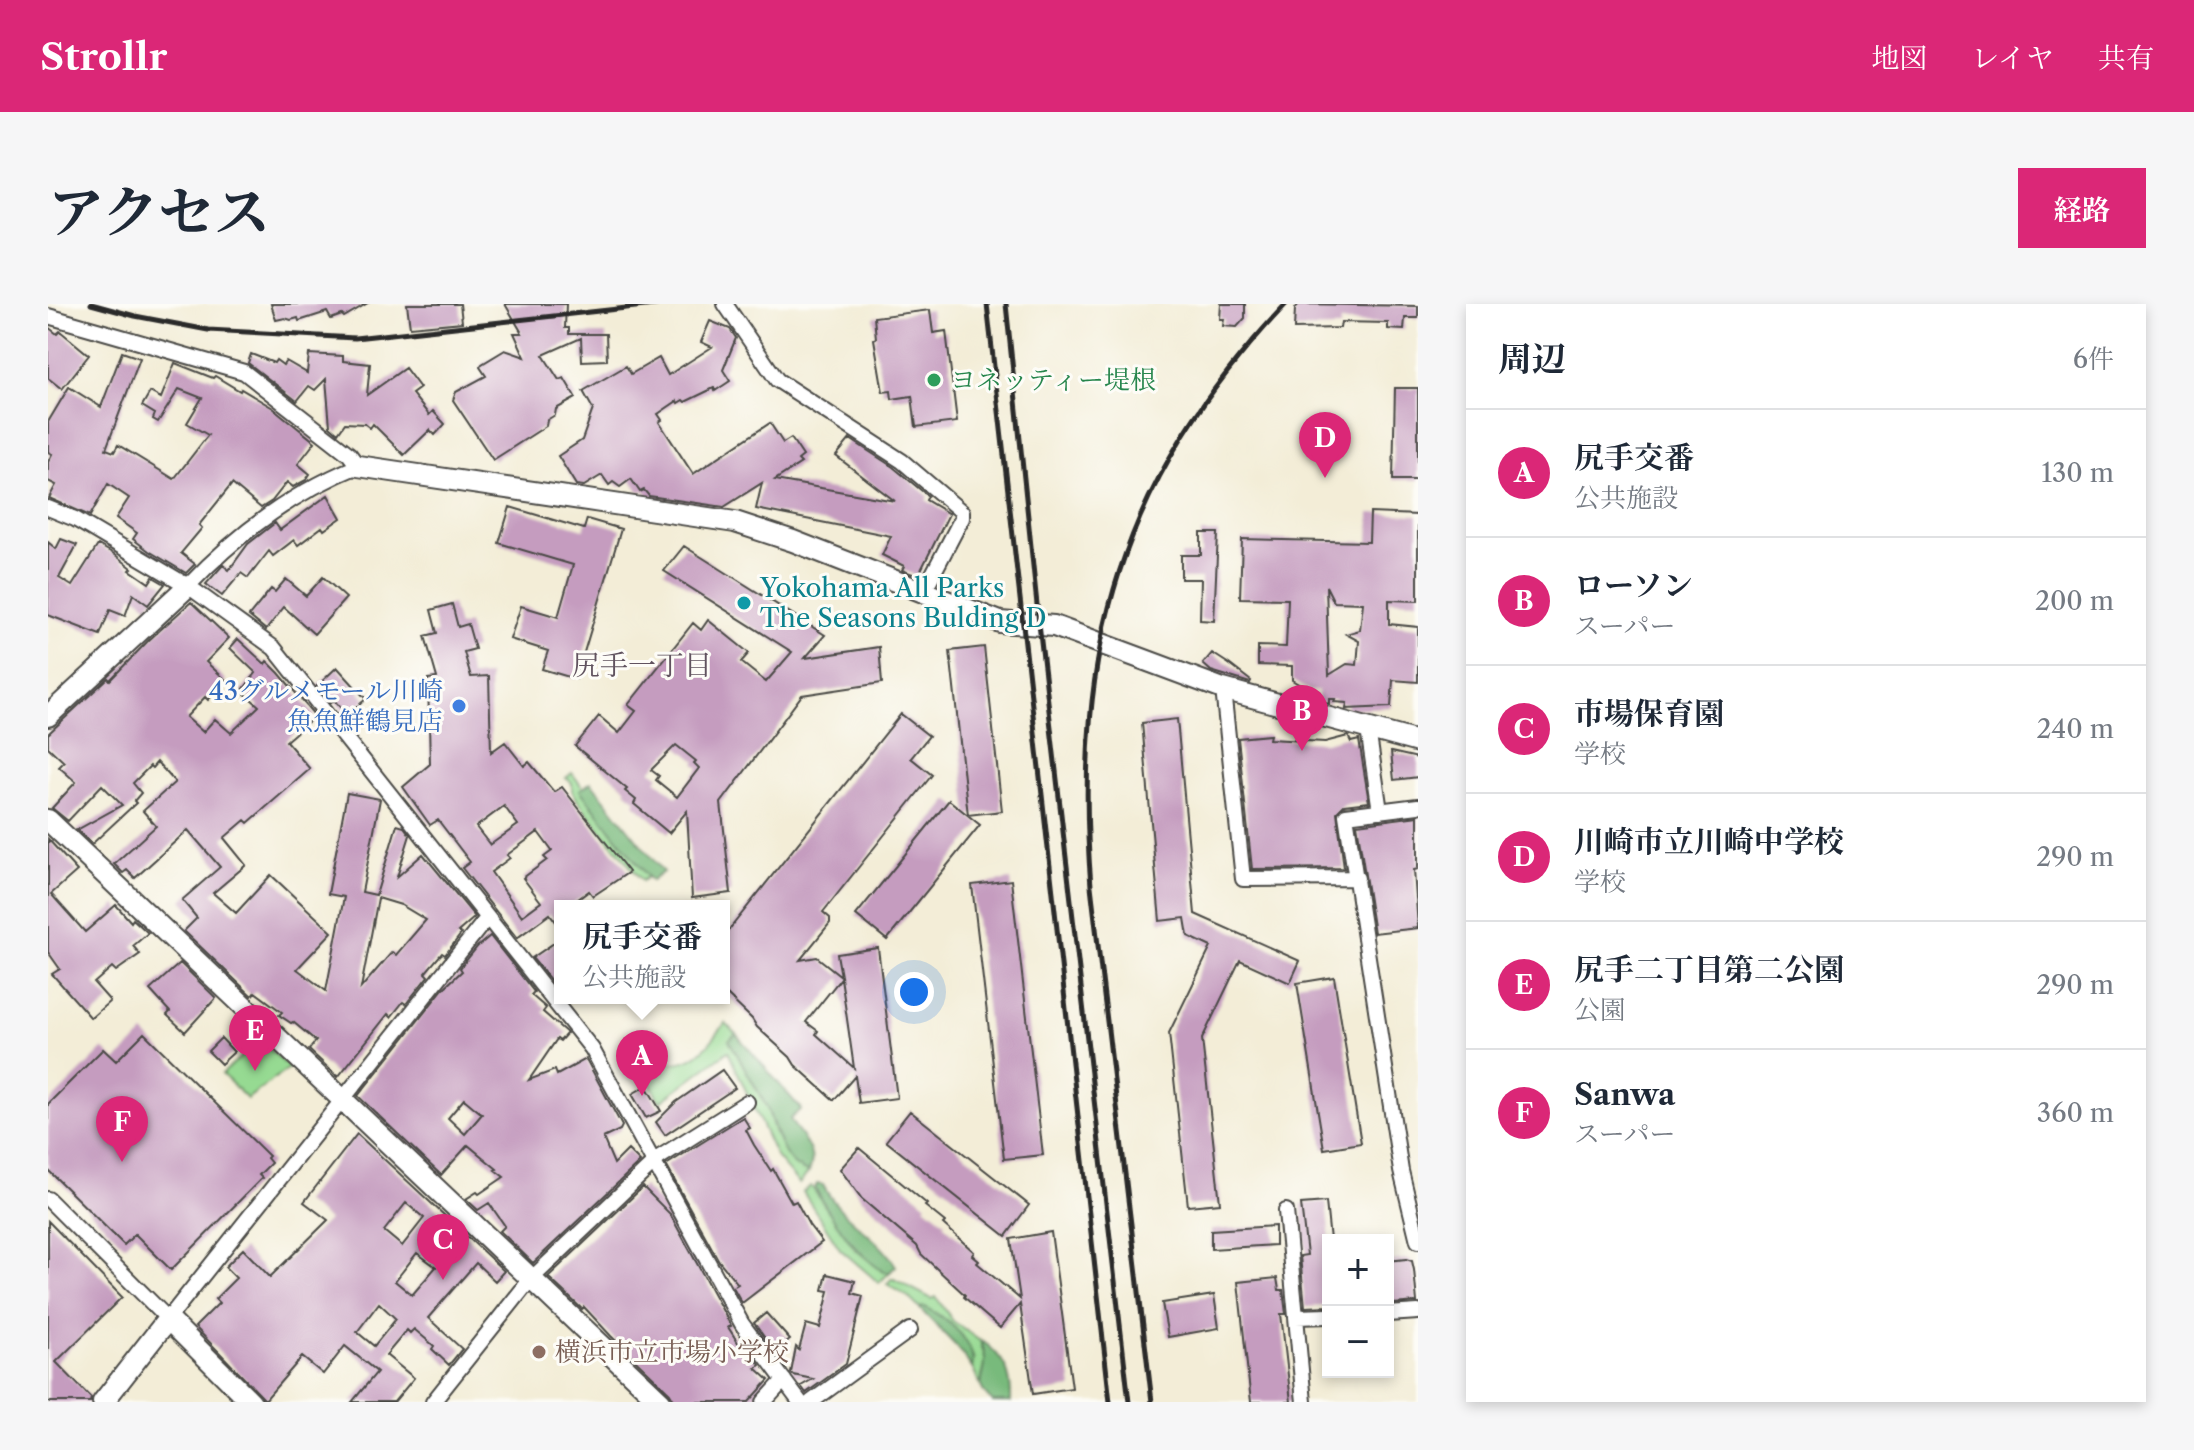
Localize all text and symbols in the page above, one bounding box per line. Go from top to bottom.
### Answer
text: Strollr [40,33,167,80]
text: 地図 [1871,41,1927,75]
text: レイヤ [1971,41,2054,75]
text: 共有 [2098,41,2154,75]
button: 経路 [2018,168,2146,248]
text: アクセス [48,178,270,247]
text: 周辺 [1498,338,1566,380]
text: 6件 [2073,343,2114,375]
place label: ヨネッティー堤根 [950,364,1156,396]
marker: ヨネッティー堤根 [925,371,943,389]
pin: D [1299,412,1351,478]
text: 尻手交番 [1574,439,1694,476]
text: A [1514,457,1534,489]
text: 130 m [2041,457,2114,489]
text: 公共施設 [1574,482,1678,514]
text: ローソン [1574,567,1693,604]
place label: Yokohama All Parks The Seasons Bulding D [759,572,1047,634]
text: B [1514,585,1534,617]
text: 200 m [2035,585,2114,617]
marker: Yokohama All Parks The Seasons Bulding D [735,594,753,612]
text: スーパー [1574,610,1675,642]
district label: 尻手一丁目 [572,648,712,682]
place label: 43グルメモール川崎 魚魚鮮鶴見店 [209,675,443,737]
pin: B [1276,685,1328,751]
text: 市場保育園 [1574,695,1724,732]
marker: 43グルメモール川崎 魚魚鮮鶴見店 [450,697,468,715]
text: C [1514,713,1534,745]
text: 240 m [2036,713,2114,745]
text: 学校 [1574,738,1626,770]
text: 川崎市立川崎中学校 [1574,823,1844,860]
text: D [1513,841,1535,873]
text: 290 m [2036,841,2114,873]
text: 学校 [1574,866,1626,898]
popup [554,900,730,1004]
text: 尻手交番 [582,918,702,955]
text: 尻手二丁目第二公園 [1574,951,1844,988]
text: 公共施設 [582,961,686,993]
text: E [1515,969,1533,1001]
text: 290 m [2036,969,2114,1001]
your location [894,972,934,1012]
text: 公園 [1574,994,1626,1026]
pin: E [229,1005,281,1071]
pin: A [616,1030,668,1096]
text: Sanwa [1574,1076,1675,1113]
pin: F [96,1096,148,1162]
text: F [1515,1097,1533,1129]
text: 360 m [2037,1097,2114,1129]
text: スーパー [1574,1118,1675,1150]
pin: C [417,1214,469,1280]
map controls [1322,1234,1394,1378]
button: + [1322,1234,1394,1306]
button: − [1322,1306,1394,1378]
place label: 横浜市立市場小学校 [555,1336,789,1368]
marker: 横浜市立市場小学校 [530,1343,548,1361]

